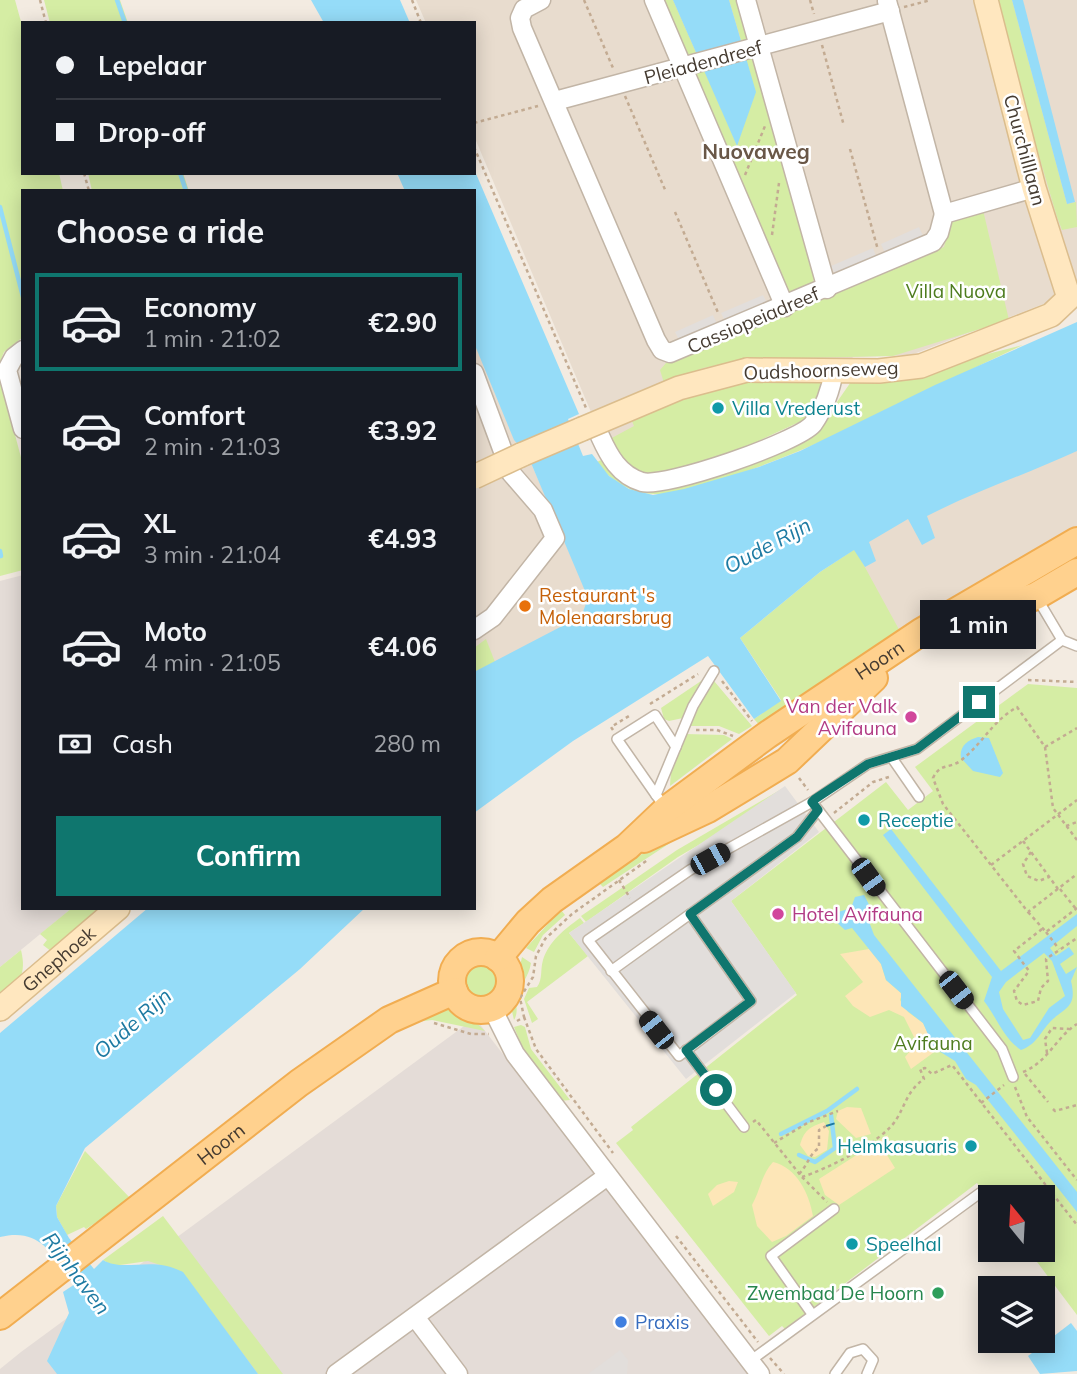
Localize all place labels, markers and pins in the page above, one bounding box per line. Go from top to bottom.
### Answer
place label: Villa Vrederust [732,396,860,420]
marker: Villa Vrederust [710,400,726,416]
place label: Restaurant 's Molenaarsbrug [539,583,672,629]
marker: Restaurant 's Molenaarsbrug [517,598,533,614]
place label: Van der Valk Avifauna [786,694,897,740]
marker: Van der Valk Avifauna [903,709,919,725]
place label: Receptie [878,808,954,832]
marker: Receptie [856,812,872,828]
place label: Hotel Avifauna [792,902,923,926]
marker: Hotel Avifauna [770,906,786,922]
place label: Helmkasuaris [837,1134,957,1158]
marker: Helmkasuaris [963,1138,979,1154]
place label: Speelhal [866,1232,942,1256]
marker: Speelhal [844,1236,860,1252]
place label: Zwembad De Hoorn [747,1281,924,1305]
marker: Zwembad De Hoorn [930,1285,946,1301]
place label: Praxis [635,1310,690,1334]
marker: Praxis [613,1314,629,1330]

